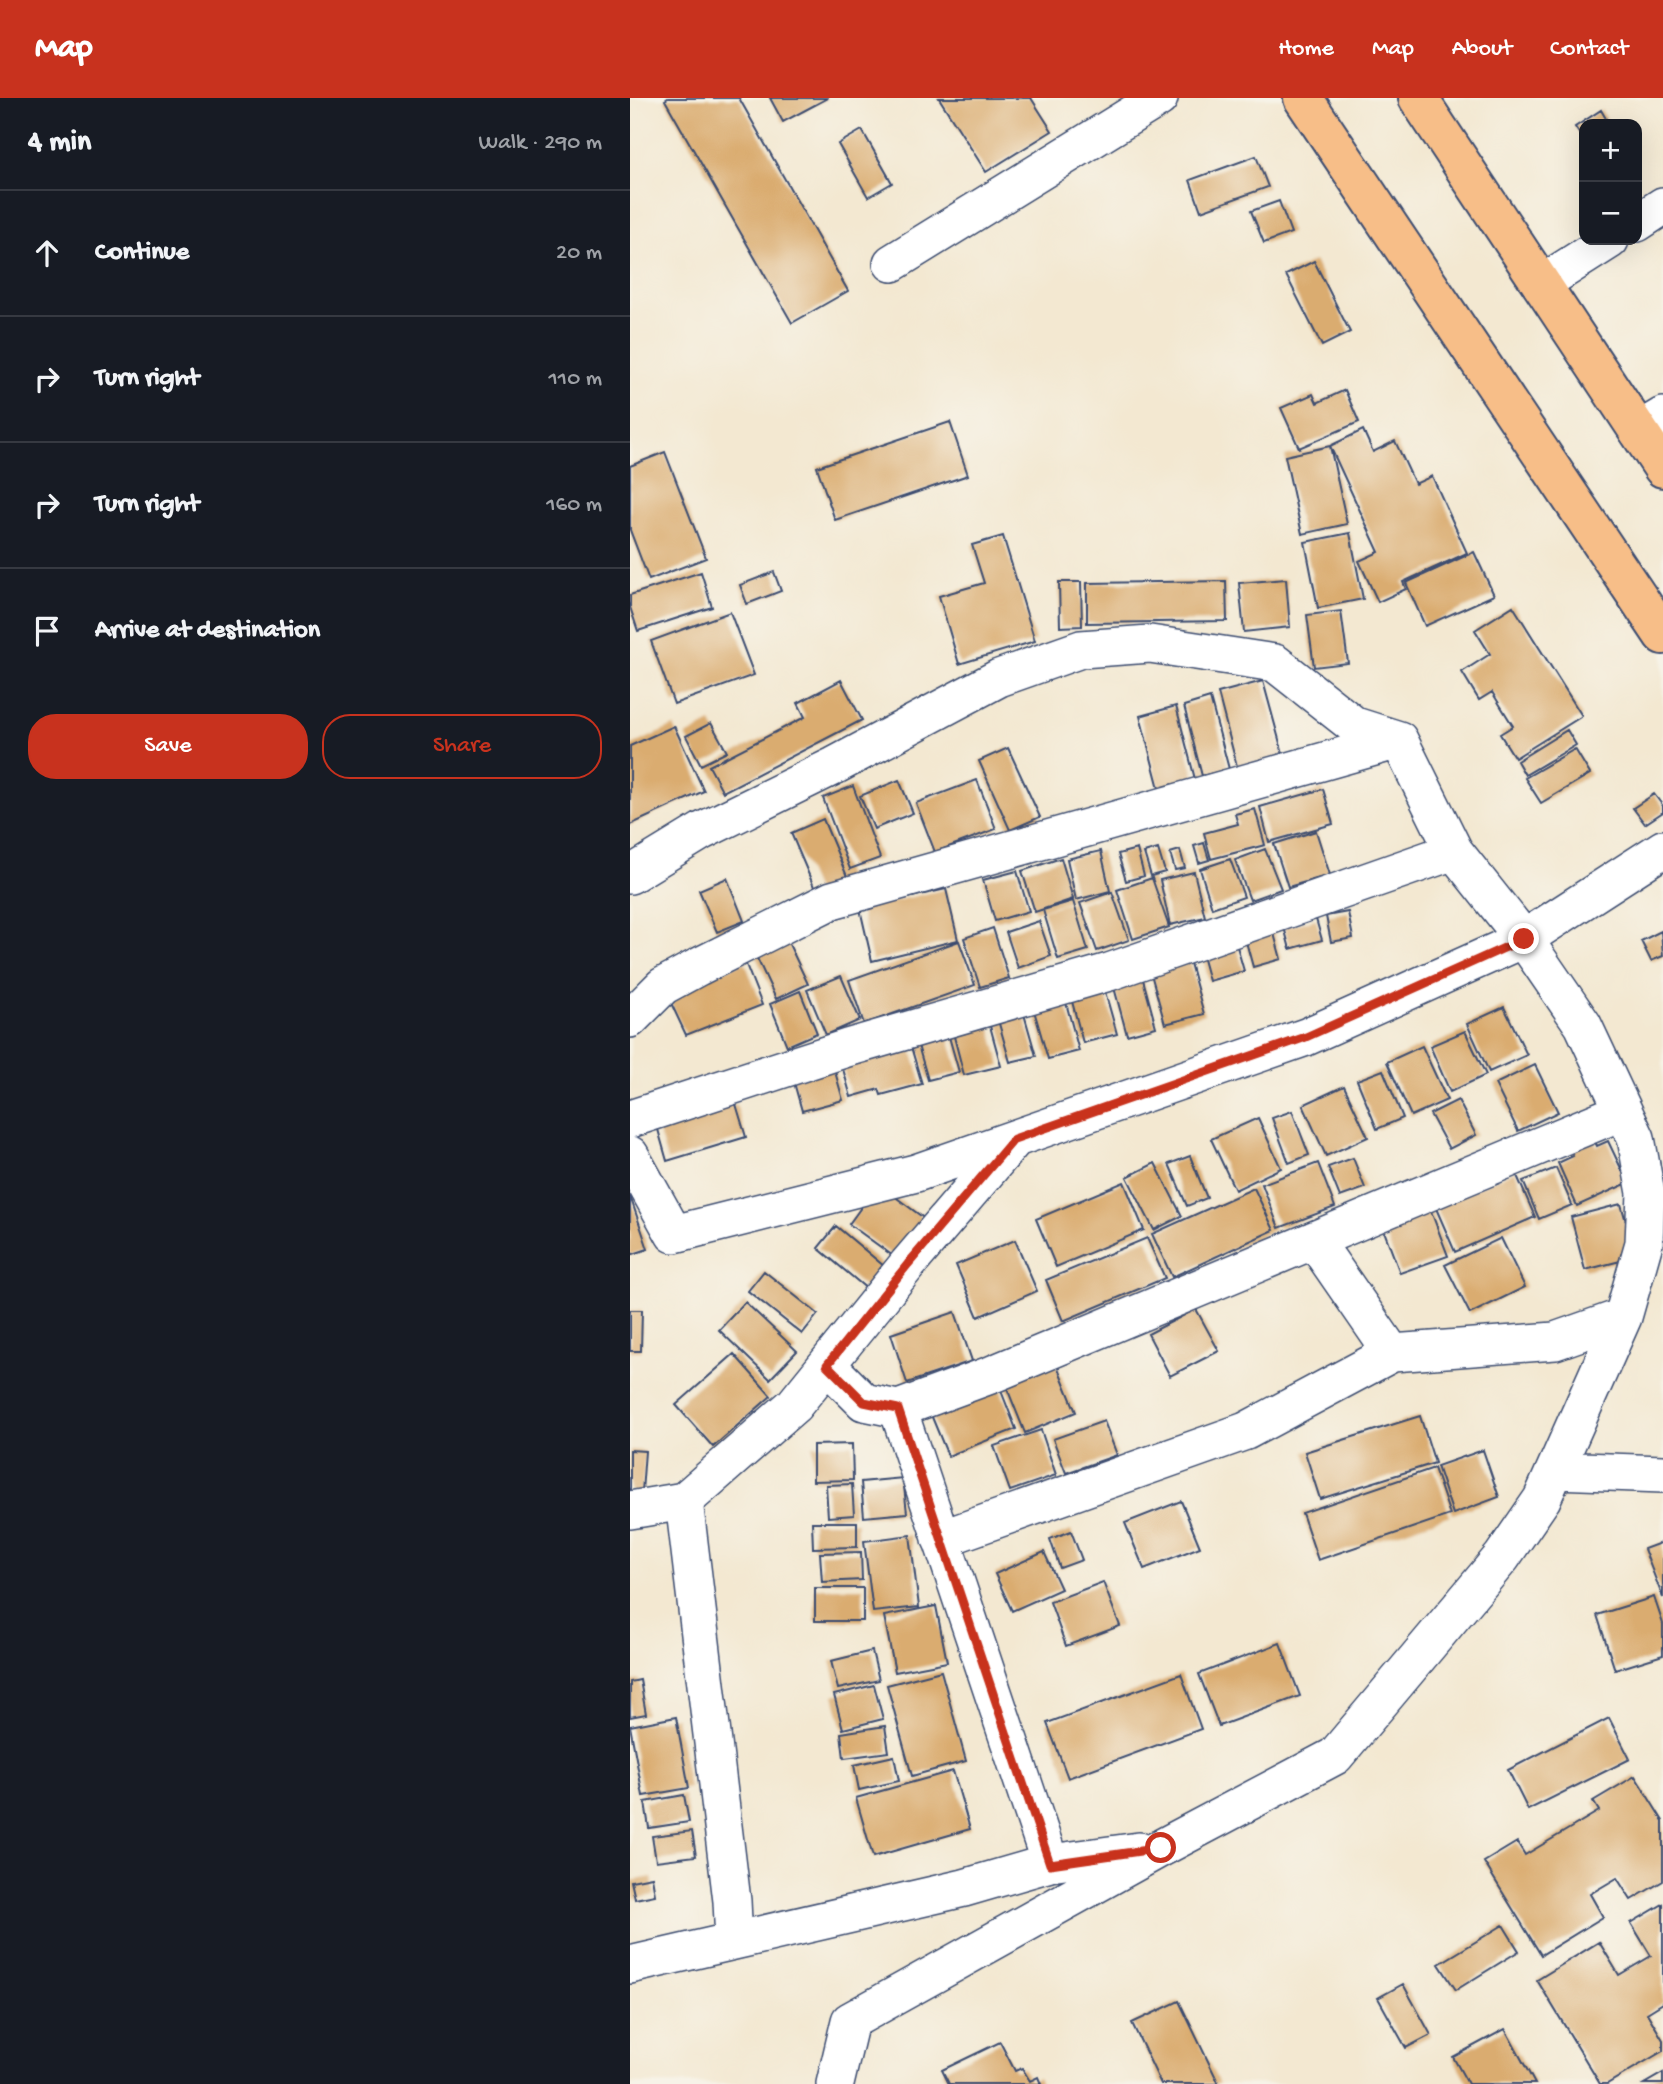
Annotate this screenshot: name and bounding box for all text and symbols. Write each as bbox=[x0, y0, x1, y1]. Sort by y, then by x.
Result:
text: Map bbox=[35, 30, 92, 68]
text: Home bbox=[1278, 35, 1334, 64]
text: Map bbox=[1372, 35, 1414, 64]
text: About bbox=[1452, 35, 1512, 64]
text: Contact bbox=[1550, 35, 1628, 64]
map controls bbox=[1579, 119, 1642, 245]
button: + bbox=[1579, 119, 1642, 182]
text: 4 min bbox=[28, 126, 91, 161]
text: Walk · 290 m bbox=[479, 130, 602, 157]
button: − bbox=[1579, 182, 1642, 245]
icon: ahead bbox=[28, 234, 66, 272]
text: Continue bbox=[95, 238, 189, 269]
text: 20 m bbox=[556, 240, 602, 267]
icon: right bbox=[28, 360, 66, 398]
text: Turn right bbox=[95, 364, 199, 395]
text: 110 m bbox=[549, 366, 602, 393]
icon: right bbox=[28, 486, 66, 524]
text: Turn right bbox=[95, 490, 199, 521]
text: 160 m bbox=[546, 492, 602, 519]
icon: arrive bbox=[28, 612, 66, 650]
text: Arrive at destination bbox=[95, 616, 320, 647]
button: Save bbox=[28, 714, 308, 779]
button: Share bbox=[322, 714, 602, 779]
route end bbox=[1508, 923, 1539, 954]
route start bbox=[1145, 1832, 1176, 1863]

